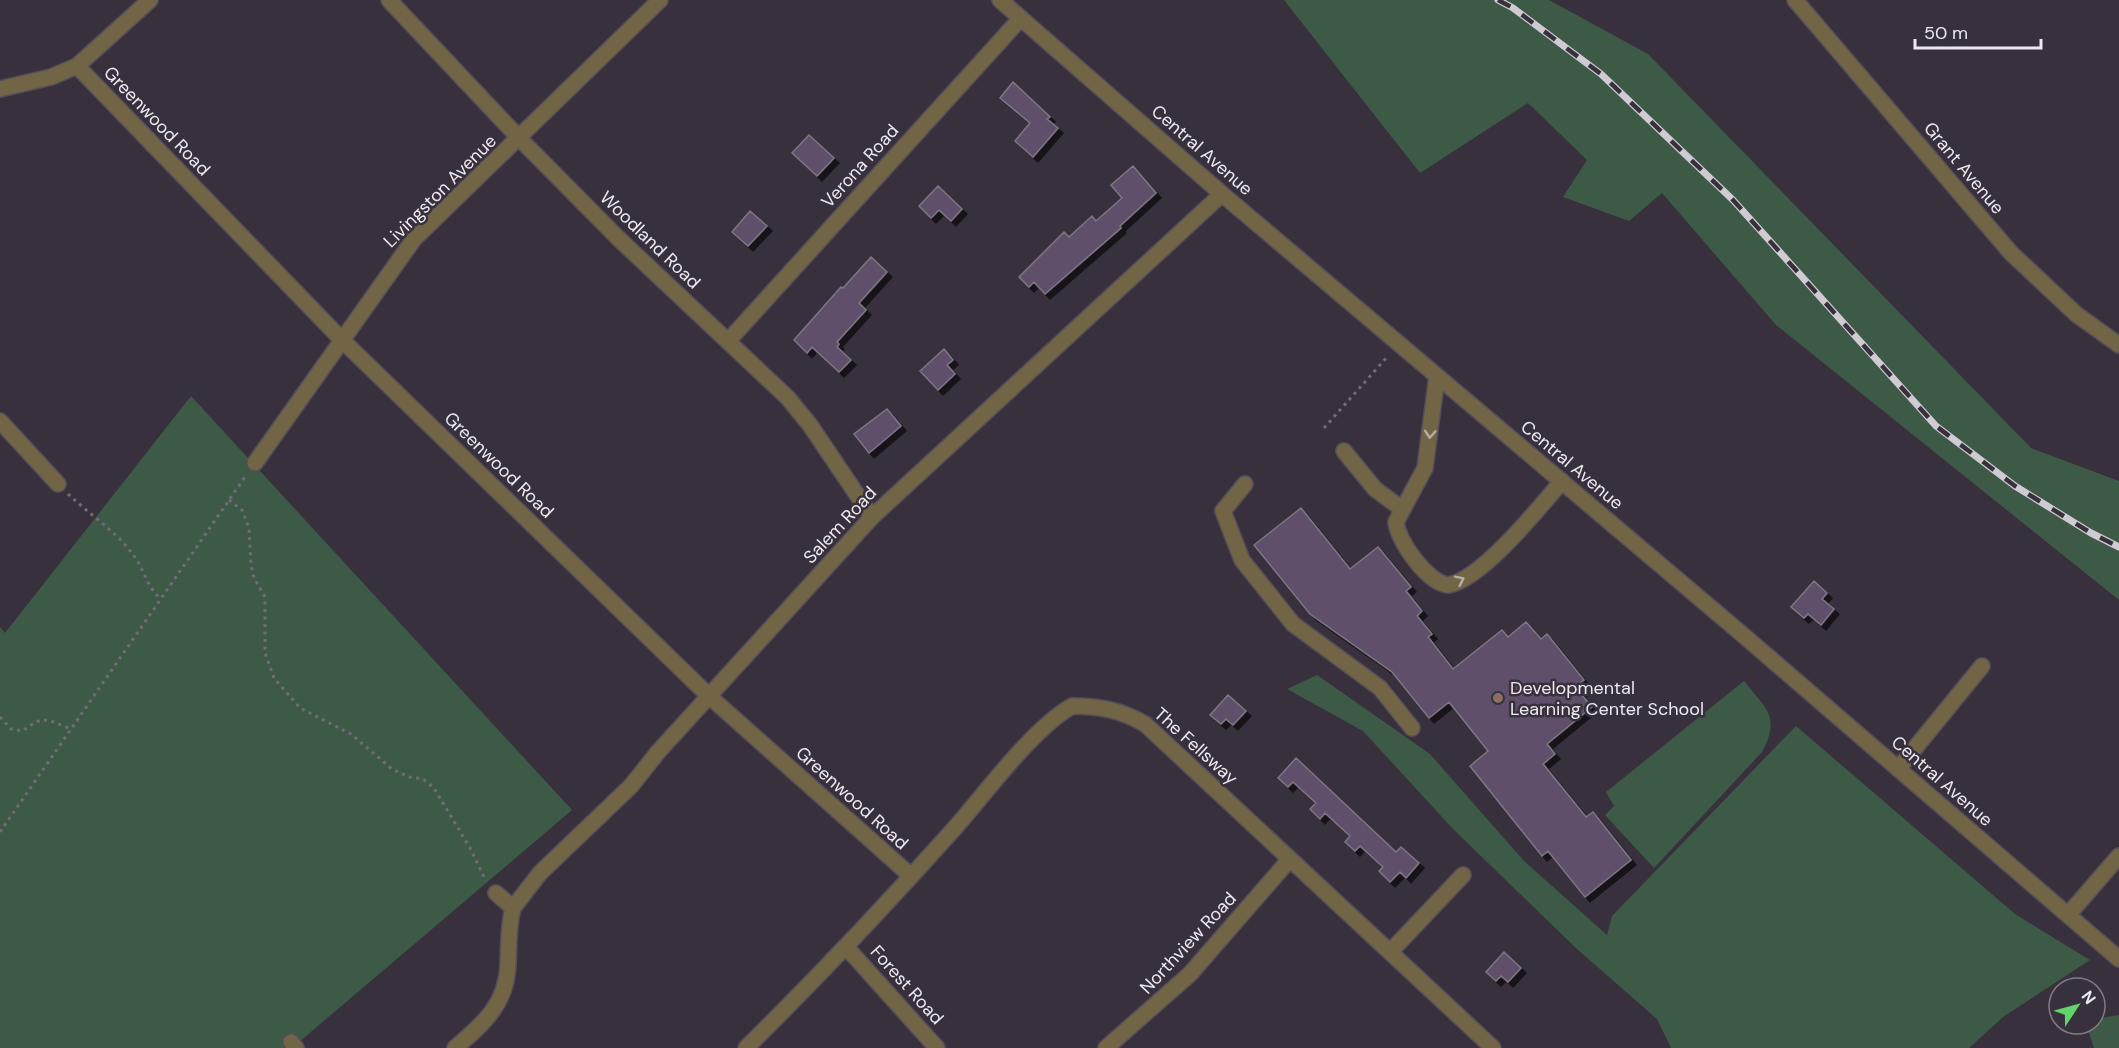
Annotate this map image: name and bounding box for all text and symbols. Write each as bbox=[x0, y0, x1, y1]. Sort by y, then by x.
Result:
scale bar bbox=[1915, 12, 2041, 50]
text: 50 m bbox=[1924, 21, 1968, 45]
street label: Greenwood Road bbox=[99, 61, 215, 181]
street label: Central Avenue bbox=[1146, 99, 1258, 201]
street label: Grant Avenue bbox=[1918, 117, 2010, 219]
street label: Verona Road bbox=[816, 119, 904, 213]
street label: Livingston Avenue bbox=[378, 129, 502, 253]
street label: Woodland Road bbox=[594, 186, 706, 294]
street label: Greenwood Road bbox=[439, 407, 559, 523]
street label: Central Avenue bbox=[1516, 415, 1628, 515]
one-way arrow bbox=[1424, 430, 1437, 439]
street label: Salem Road bbox=[798, 481, 882, 569]
one-way arrow bbox=[1454, 576, 1465, 588]
place label: Developmental Learning Center School bbox=[1510, 676, 1704, 721]
marker: Developmental Learning Center School bbox=[1491, 691, 1505, 705]
street label: The Fellsway bbox=[1149, 702, 1243, 790]
street label: Central Avenue bbox=[1886, 730, 1998, 832]
street label: Greenwood Road bbox=[791, 741, 913, 855]
street label: Northview Road bbox=[1135, 887, 1241, 999]
street label: Forest Road bbox=[865, 940, 949, 1030]
north arrow bbox=[2047, 976, 2107, 1036]
text: N bbox=[2077, 987, 2101, 1008]

